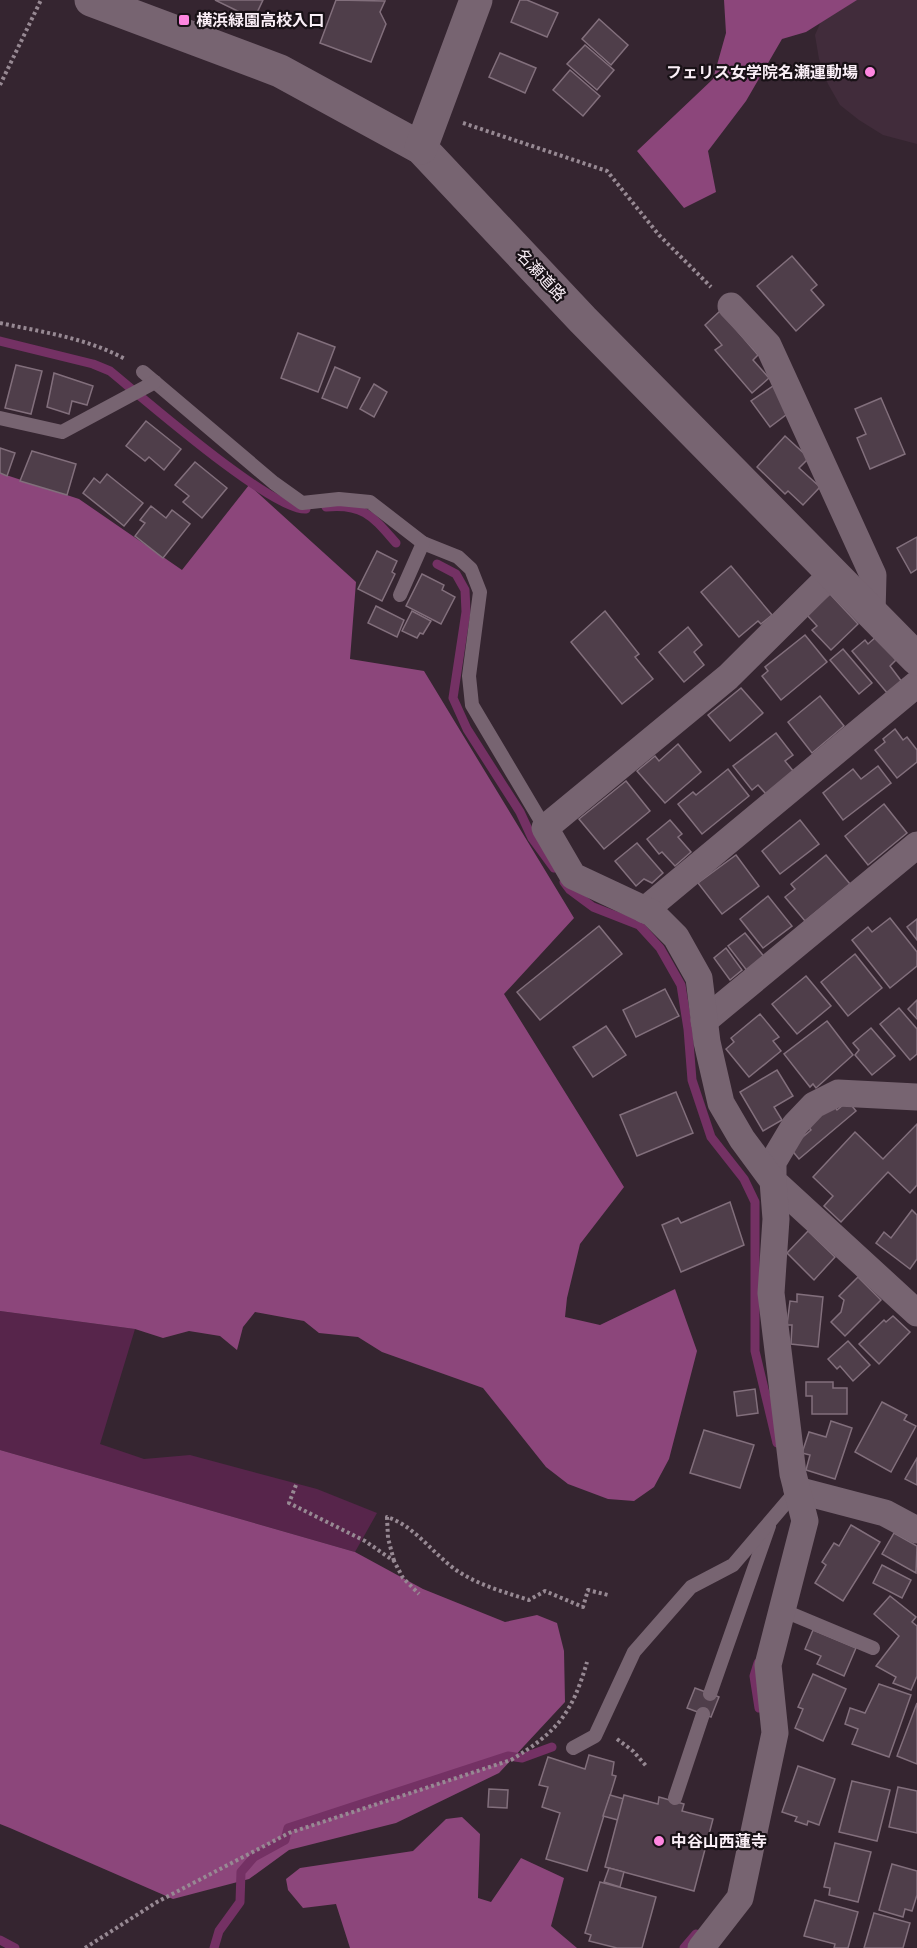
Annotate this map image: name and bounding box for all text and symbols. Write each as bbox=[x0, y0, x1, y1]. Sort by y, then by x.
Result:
place label: 横浜緑園高校入口 bbox=[196, 11, 324, 30]
marker: 横浜緑園高校入口 bbox=[177, 13, 191, 27]
place label: フェリス女学院名瀬運動場 bbox=[666, 63, 858, 82]
marker: フェリス女学院名瀬運動場 bbox=[863, 65, 877, 79]
street label: 名瀬道路 bbox=[512, 245, 570, 305]
place label: 中谷山西蓮寺 bbox=[671, 1832, 767, 1851]
marker: 中谷山西蓮寺 bbox=[652, 1834, 666, 1848]

